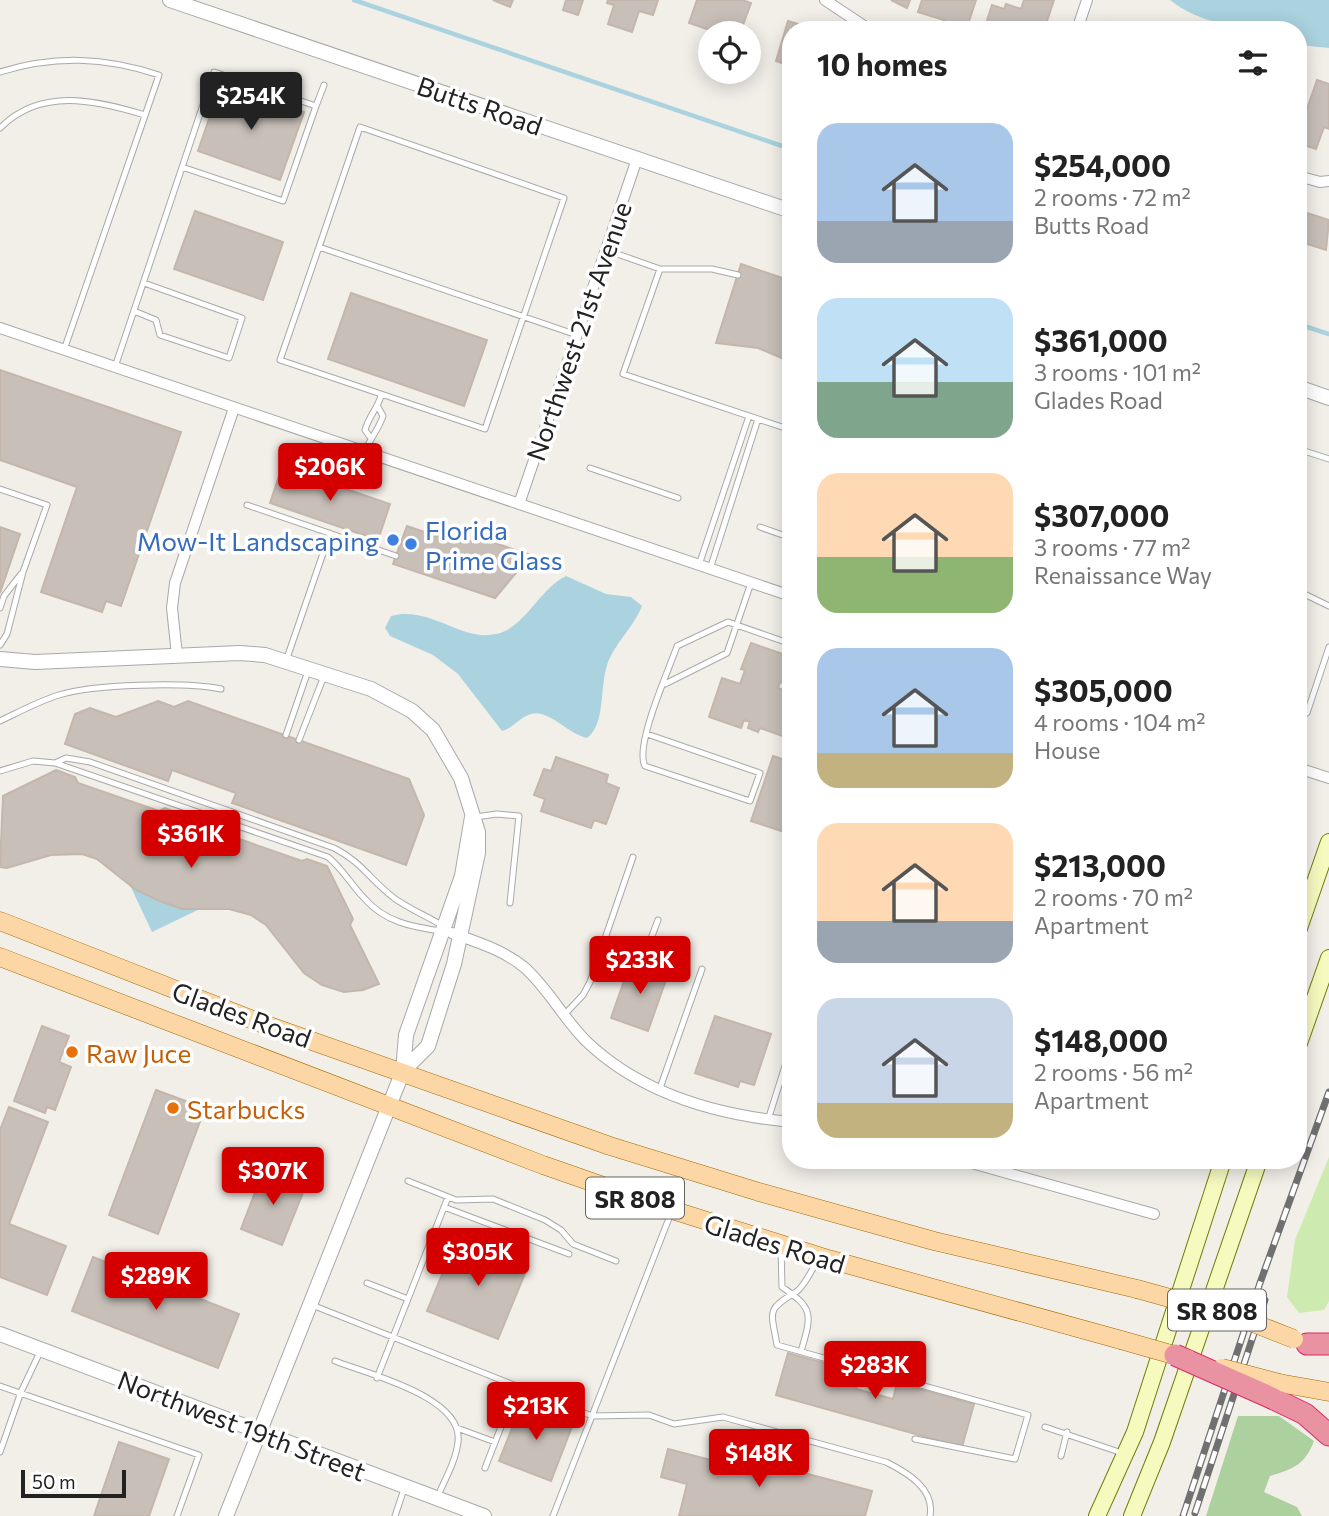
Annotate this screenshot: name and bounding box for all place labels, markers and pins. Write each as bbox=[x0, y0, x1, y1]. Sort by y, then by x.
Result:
pin: $254K bbox=[202, 72, 300, 132]
pin: $206K bbox=[281, 444, 379, 503]
place label: Florida Prime Glass bbox=[425, 514, 563, 575]
place label: Mow-It Landscaping bbox=[137, 525, 379, 556]
marker: Mow-It Landscaping bbox=[385, 532, 401, 548]
marker: Florida Prime Glass bbox=[403, 536, 419, 552]
pin: $361K bbox=[142, 810, 240, 870]
pin: $233K bbox=[591, 936, 689, 996]
place label: Raw Juce bbox=[86, 1037, 191, 1068]
marker: Raw Juce bbox=[64, 1044, 80, 1060]
place label: Starbucks bbox=[187, 1093, 305, 1124]
marker: Starbucks bbox=[165, 1100, 181, 1116]
pin: $307K bbox=[224, 1148, 322, 1207]
pin: $305K bbox=[429, 1228, 527, 1288]
pin: $289K bbox=[107, 1252, 205, 1312]
pin: $283K bbox=[826, 1342, 924, 1401]
pin: $213K bbox=[487, 1382, 585, 1442]
pin: $148K bbox=[710, 1430, 808, 1489]

